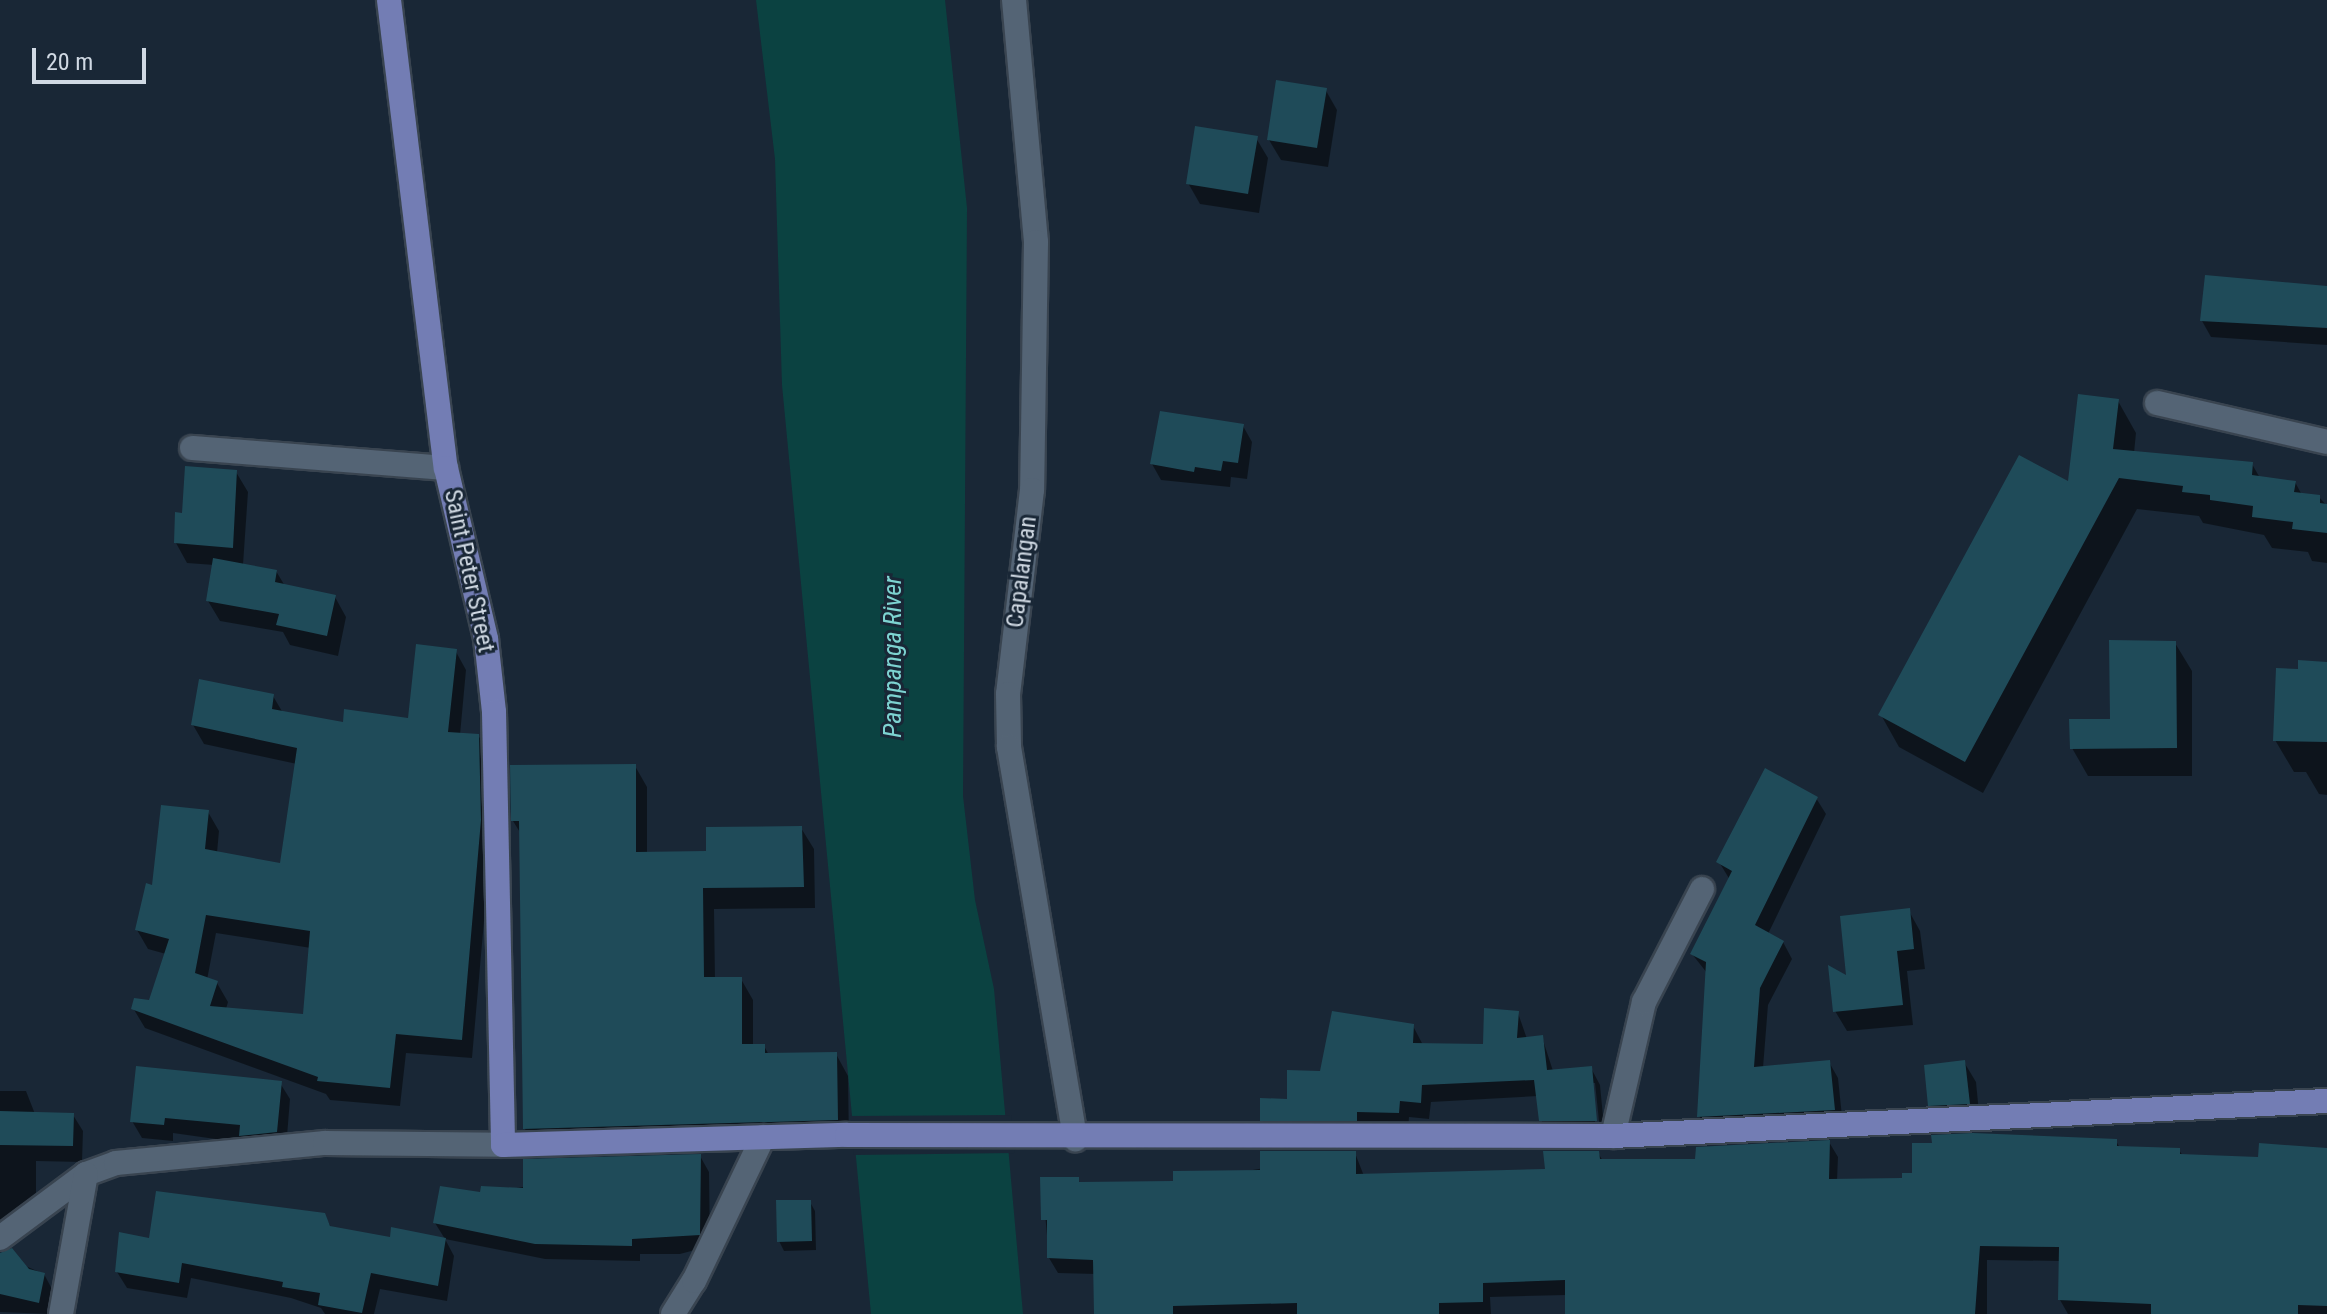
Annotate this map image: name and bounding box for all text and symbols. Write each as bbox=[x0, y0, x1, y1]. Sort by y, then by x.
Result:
scale bar bbox=[36, 32, 150, 82]
text: 20 m bbox=[46, 48, 93, 76]
street label: Saint Peter Street bbox=[438, 487, 500, 655]
street label: Capalangan bbox=[1001, 515, 1043, 629]
water label: Pampanga River bbox=[877, 576, 909, 738]

